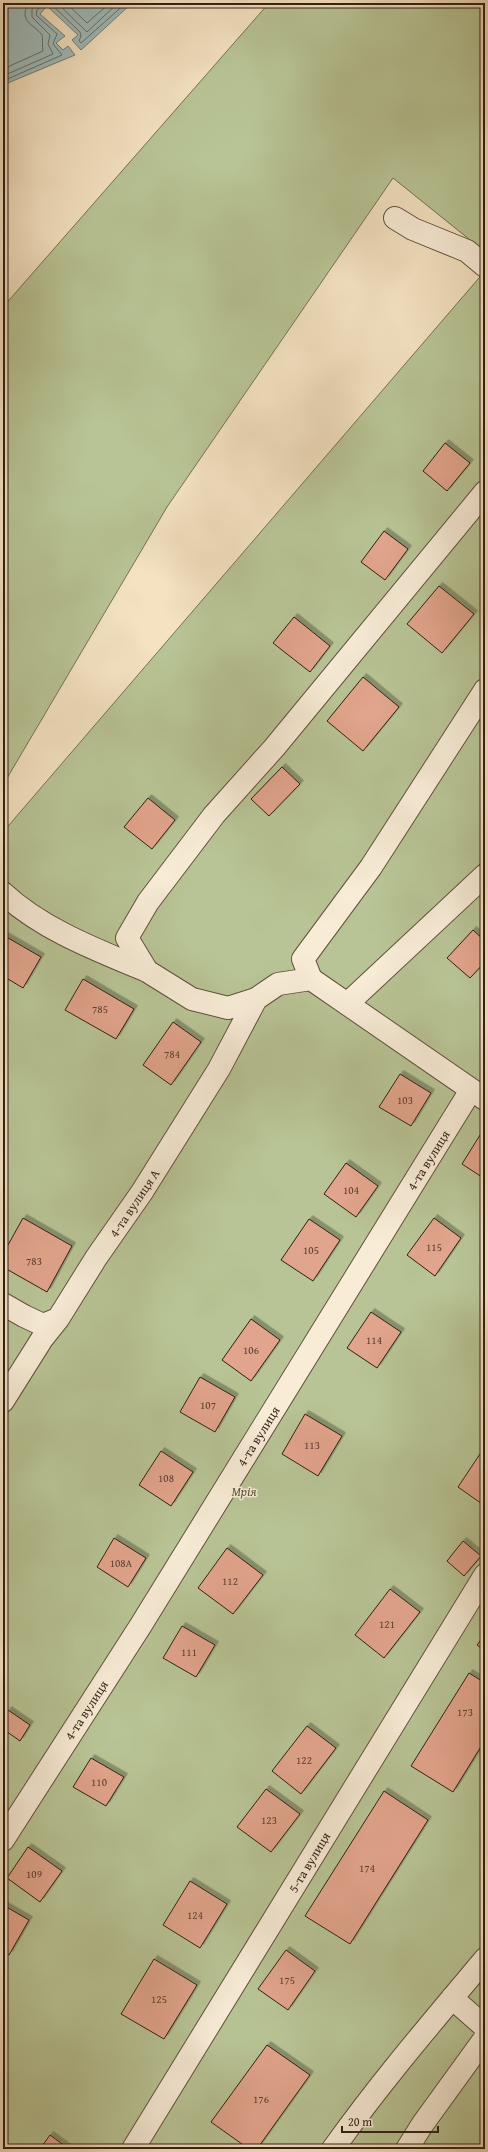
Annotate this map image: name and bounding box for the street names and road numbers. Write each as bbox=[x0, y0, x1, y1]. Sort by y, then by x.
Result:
street label: 4-та вулиця bbox=[402, 1126, 455, 1194]
street label: 4-та вулиця А bbox=[105, 1165, 164, 1241]
street label: 4-та вулиця bbox=[232, 1402, 285, 1470]
street label: 4-та вулиця bbox=[60, 1676, 113, 1744]
street label: 5-та вулиця bbox=[284, 1828, 335, 1896]

